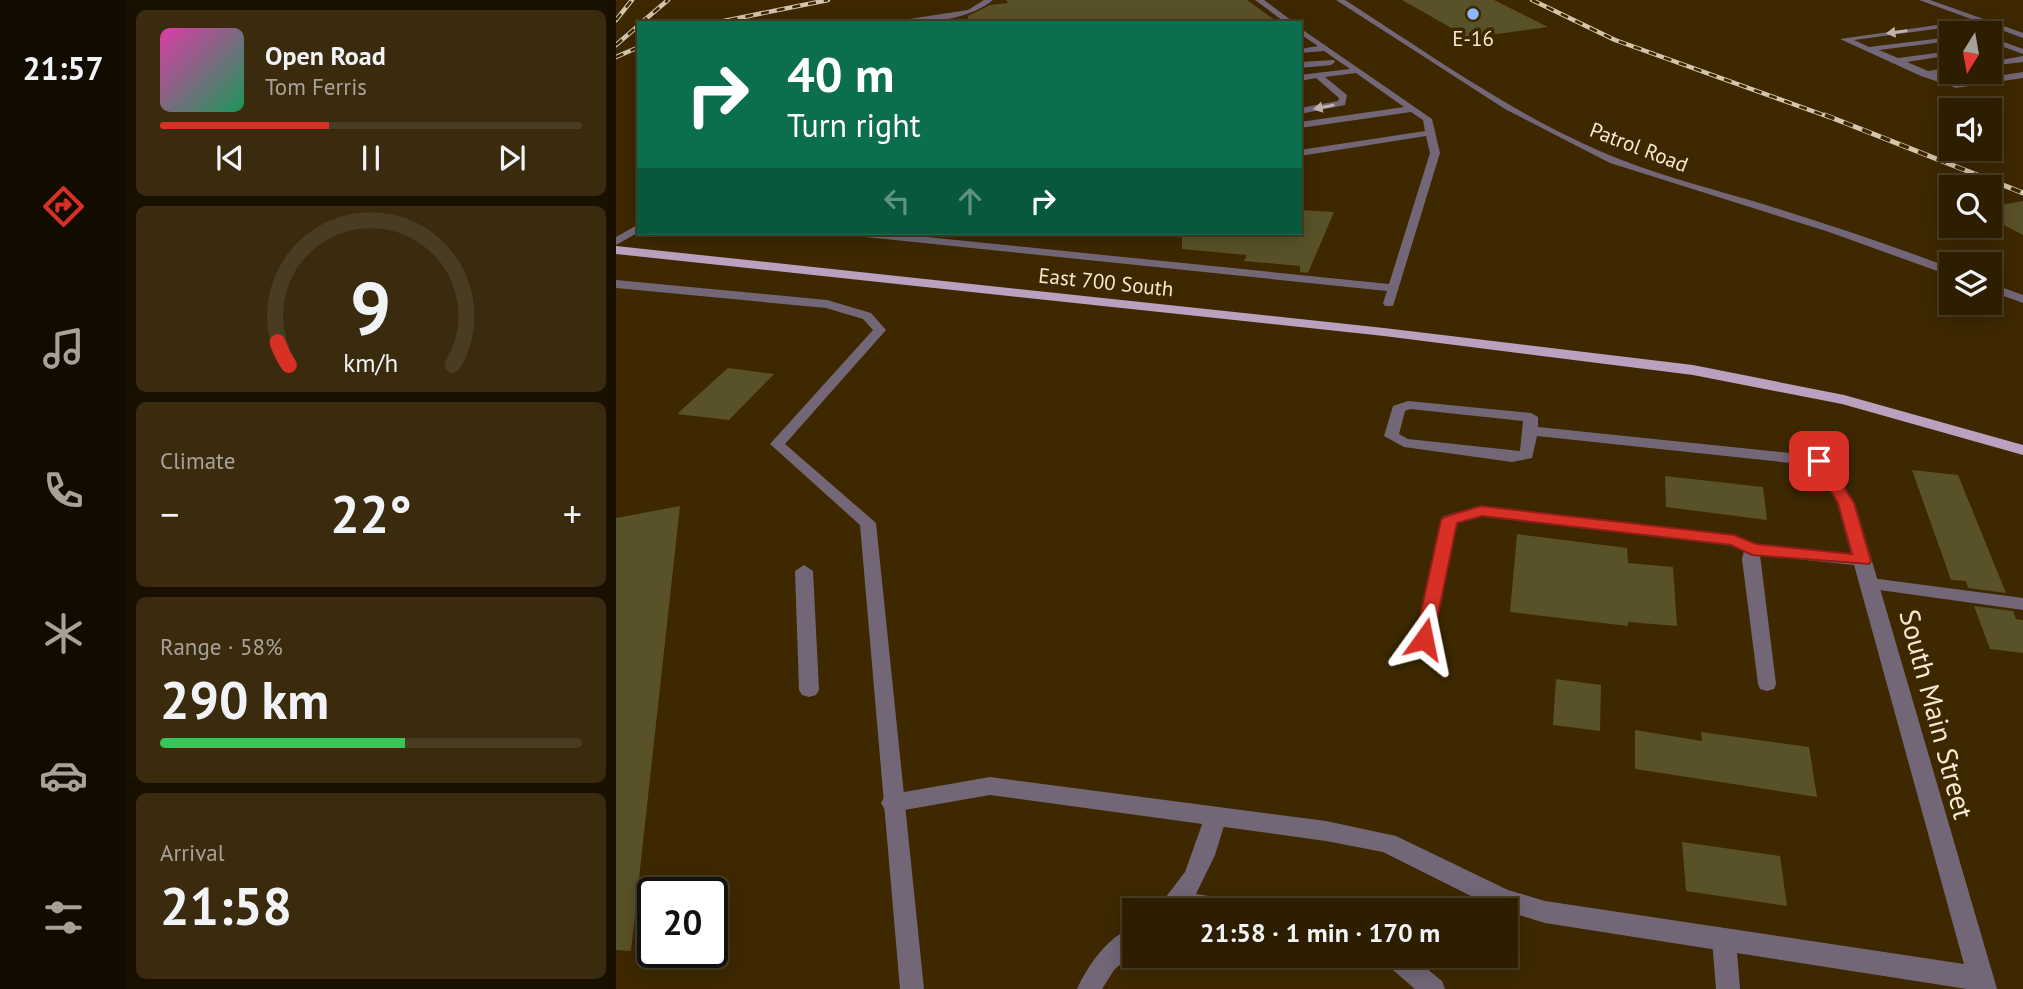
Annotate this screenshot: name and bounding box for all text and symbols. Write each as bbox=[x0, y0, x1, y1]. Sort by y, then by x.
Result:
marker: E-16 bbox=[1465, 6, 1481, 22]
north arrow bbox=[1939, 21, 2002, 84]
map controls bbox=[1939, 21, 2002, 315]
place label: E-16 bbox=[1452, 25, 1494, 52]
one-way arrow bbox=[1886, 26, 1908, 37]
text: Open Road bbox=[265, 39, 386, 72]
text: 40 m bbox=[787, 42, 894, 106]
text: 21:57 bbox=[22, 47, 104, 89]
icon: right bbox=[672, 49, 763, 140]
text: Tom Ferris bbox=[265, 72, 367, 101]
button: sound bbox=[1939, 98, 2002, 161]
one-way arrow bbox=[1313, 102, 1335, 113]
text: Turn right bbox=[787, 104, 921, 146]
street label: Patrol Road bbox=[1586, 116, 1692, 178]
icon: previous bbox=[211, 139, 249, 177]
icon: pause bbox=[352, 139, 390, 177]
icon: next bbox=[493, 139, 531, 177]
button: search bbox=[1939, 175, 2002, 238]
icon: directions bbox=[39, 182, 88, 231]
icon: left bbox=[878, 182, 916, 220]
icon: ahead bbox=[951, 182, 989, 220]
icon: right bbox=[1024, 182, 1062, 220]
button: layers bbox=[1939, 252, 2002, 315]
text: 9 bbox=[350, 261, 392, 355]
street label: East 700 South bbox=[1037, 261, 1175, 303]
icon: music bbox=[39, 324, 88, 373]
text: km/h bbox=[344, 346, 398, 378]
pin bbox=[1789, 431, 1849, 491]
icon: arrive bbox=[1800, 442, 1838, 480]
text: Climate bbox=[160, 446, 235, 475]
icon: phone bbox=[39, 466, 88, 515]
text: 22° bbox=[330, 480, 412, 547]
text: − bbox=[160, 489, 179, 538]
text: + bbox=[563, 489, 582, 538]
position arrow bbox=[1387, 602, 1461, 676]
street label: South Main Street bbox=[1891, 605, 1983, 823]
icon: climate bbox=[39, 609, 88, 658]
text: Range · 58% bbox=[160, 632, 283, 661]
text: 290 km bbox=[160, 666, 329, 733]
icon: car bbox=[39, 751, 88, 800]
text: Arrival bbox=[160, 838, 224, 867]
text: 21:58 bbox=[160, 872, 292, 939]
speed limit sign: 20 bbox=[637, 877, 728, 968]
icon: filters bbox=[39, 893, 88, 942]
text: 21:58 · 1 min · 170 m bbox=[1200, 916, 1440, 949]

